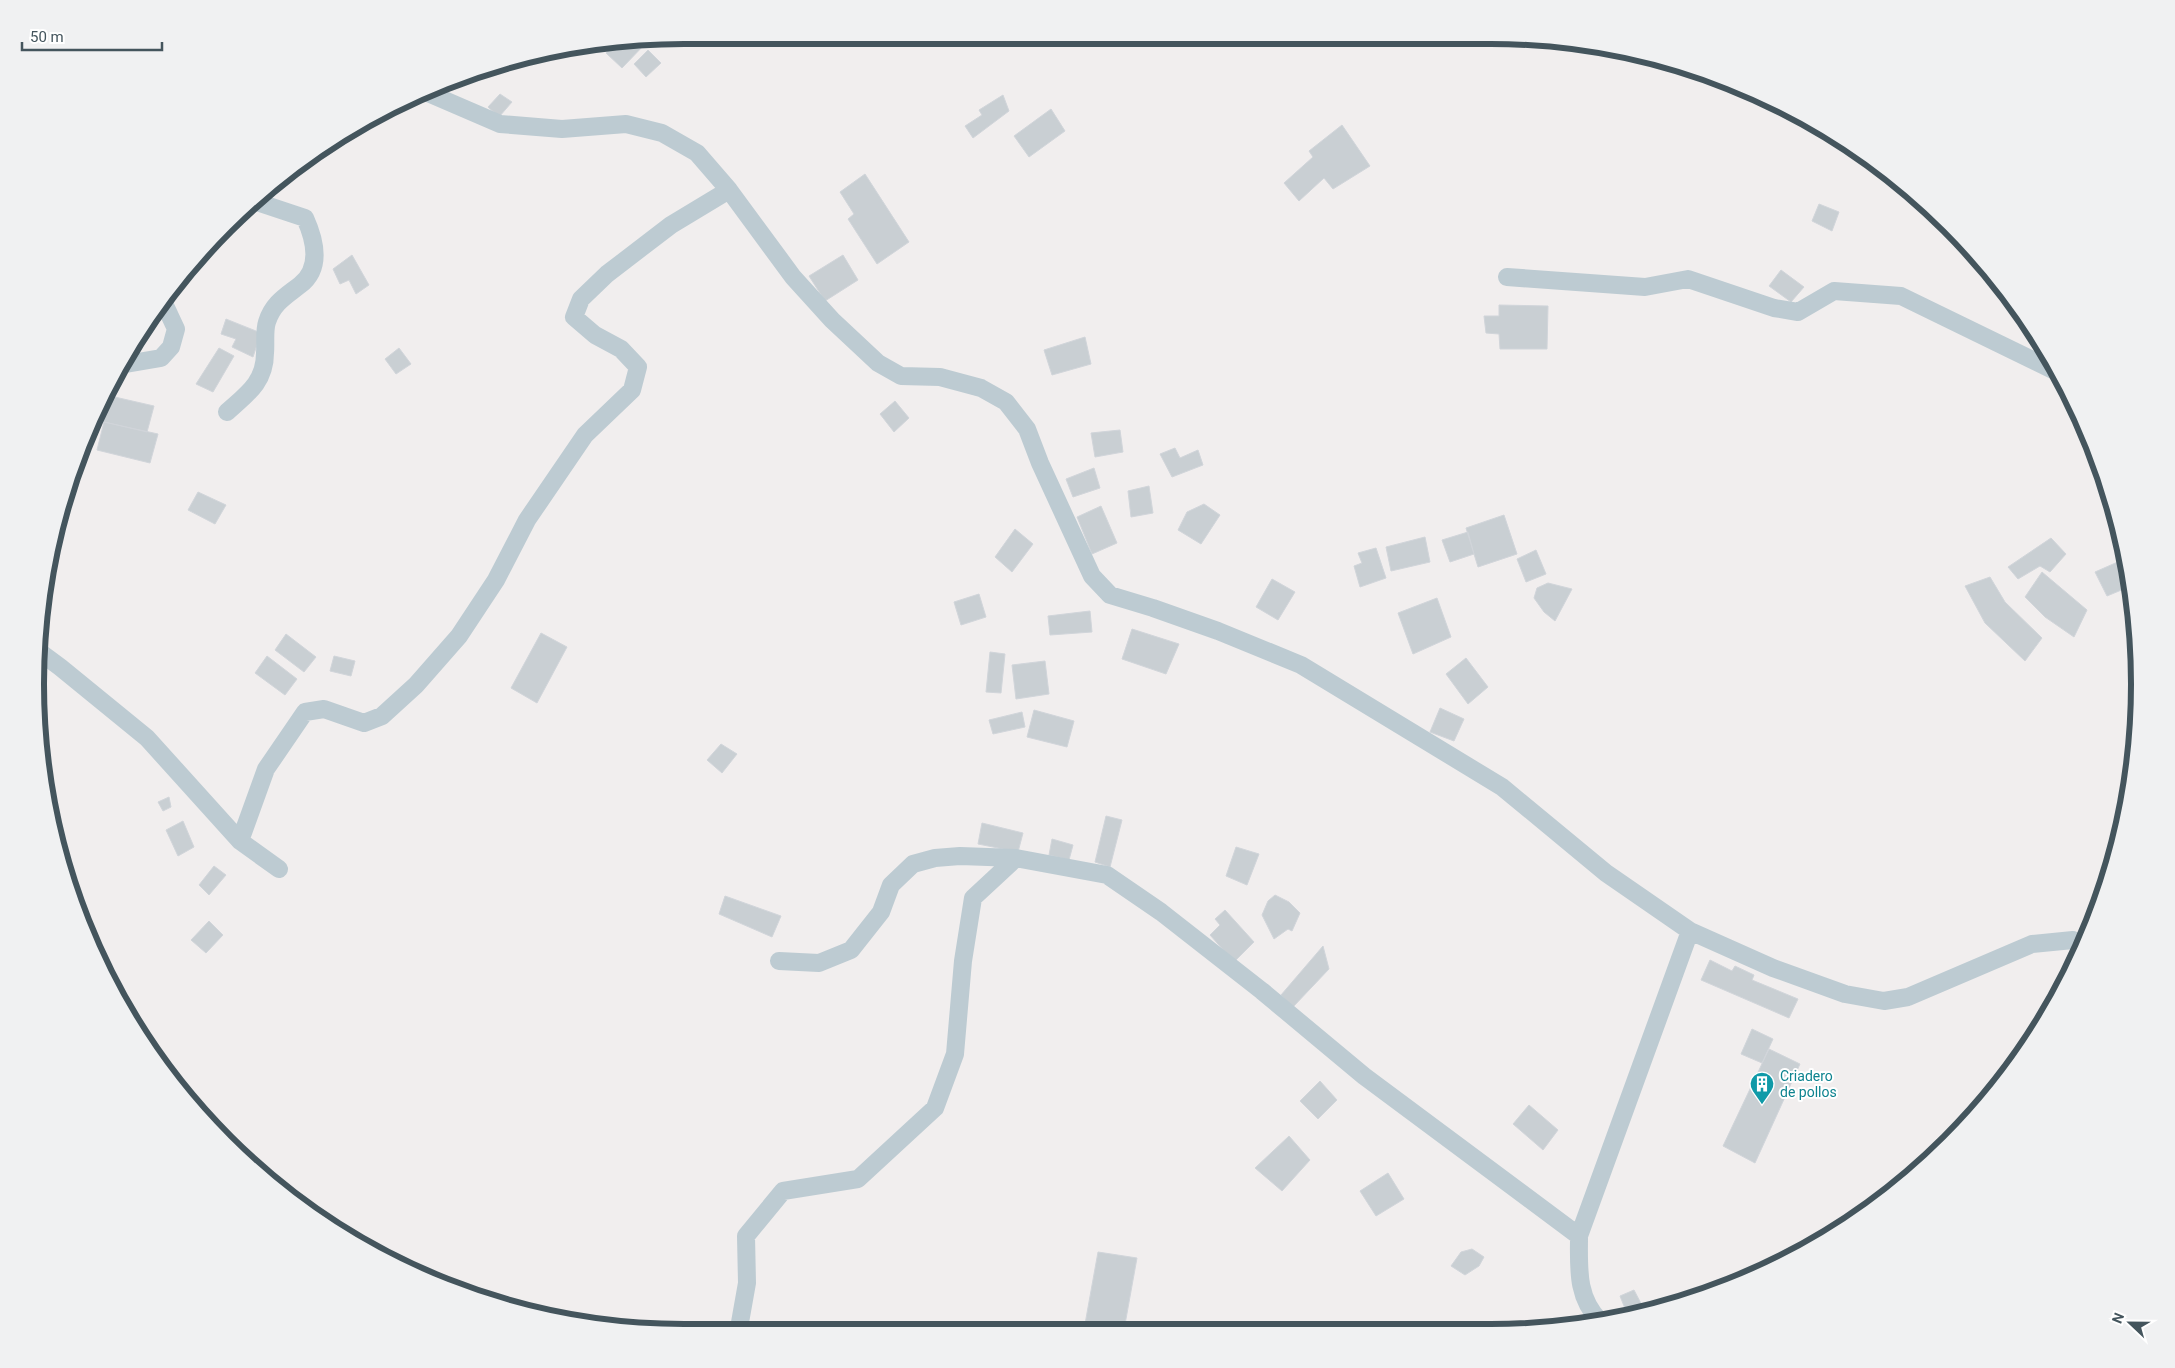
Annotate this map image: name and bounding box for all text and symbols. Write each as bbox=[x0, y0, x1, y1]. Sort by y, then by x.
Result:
scale bar bbox=[22, 20, 162, 52]
text: 50 m bbox=[30, 28, 64, 46]
place label: Criadero de pollos bbox=[1780, 1068, 1837, 1100]
building icon: Criadero de pollos bbox=[1749, 1071, 1775, 1105]
north arrow bbox=[2105, 1298, 2155, 1348]
text: N bbox=[2109, 1311, 2127, 1326]

